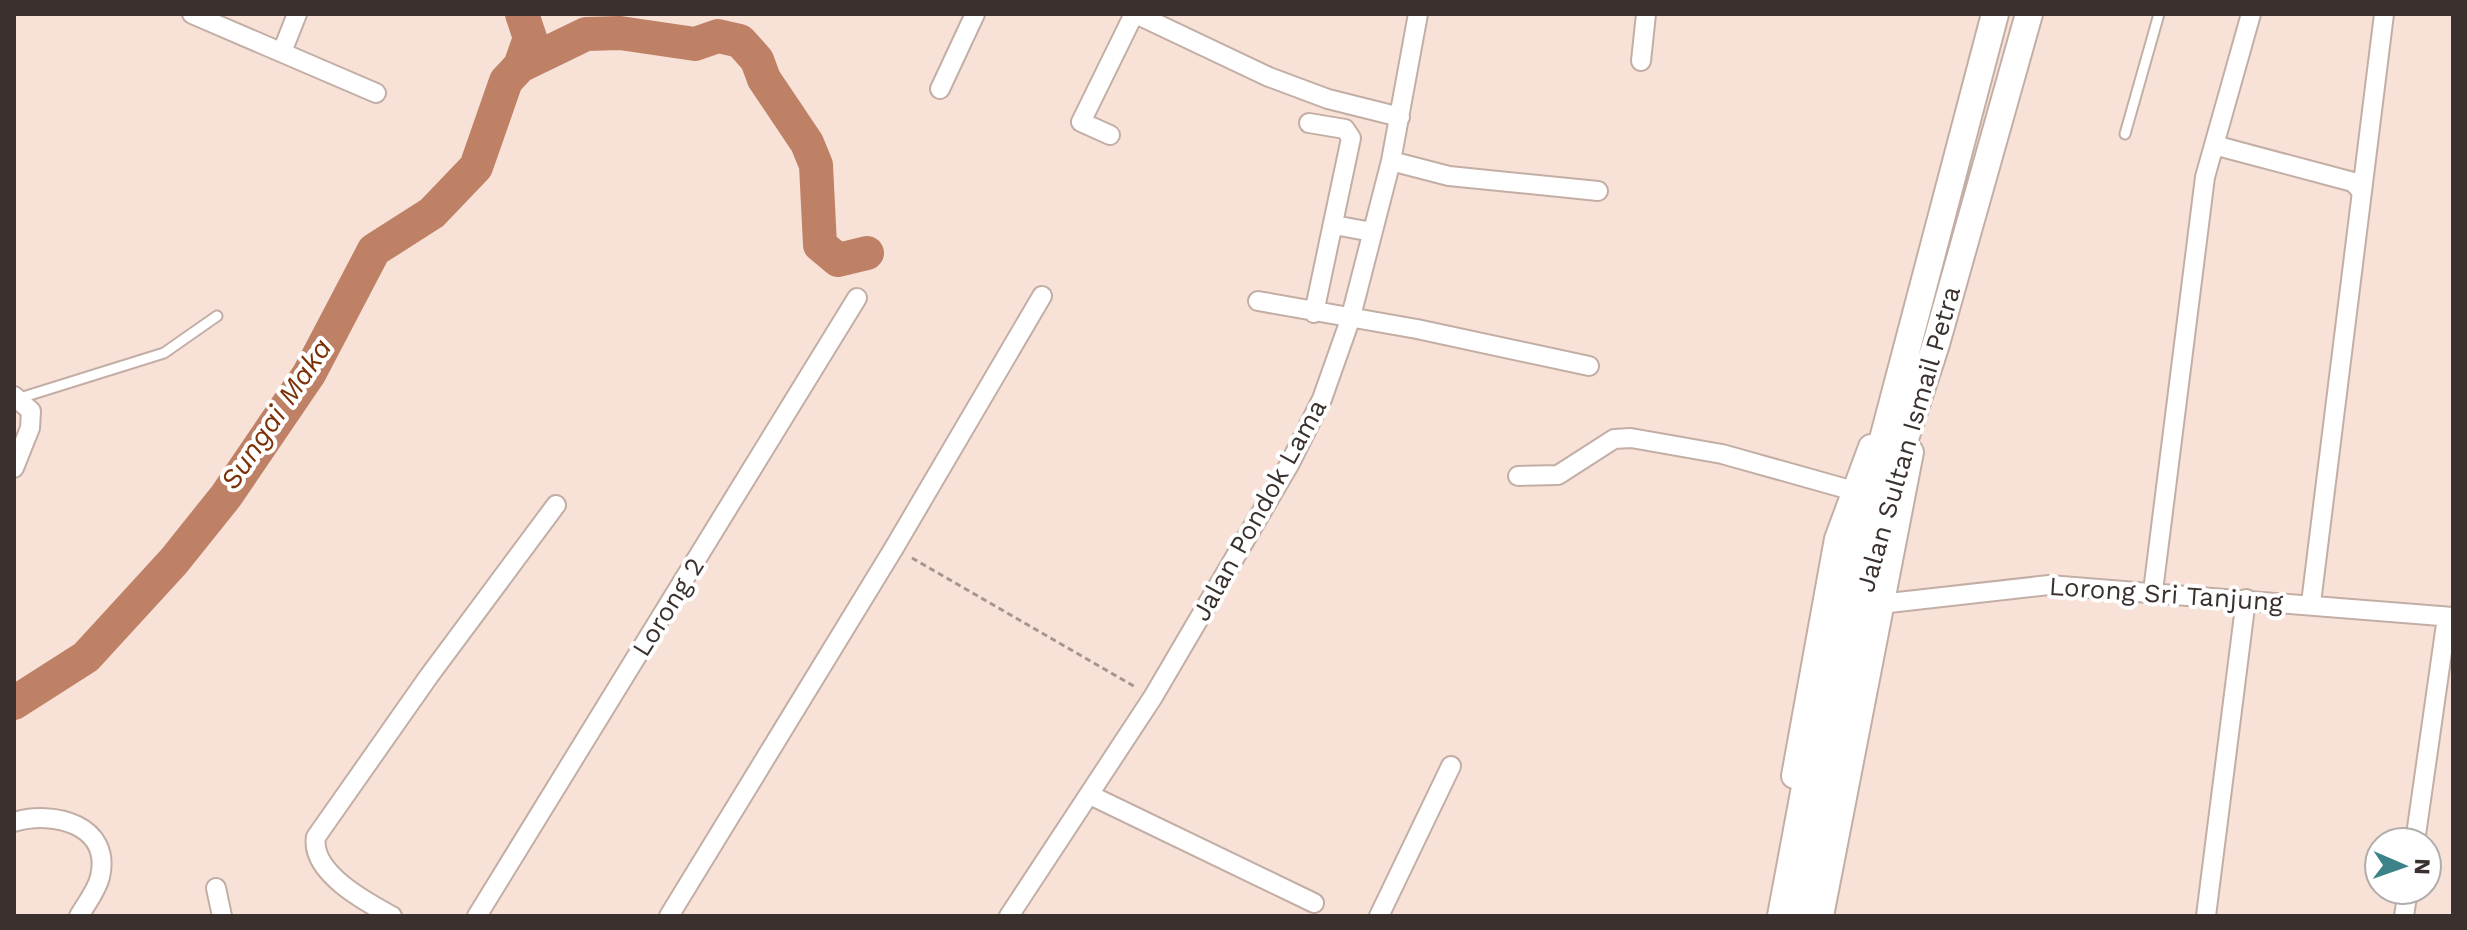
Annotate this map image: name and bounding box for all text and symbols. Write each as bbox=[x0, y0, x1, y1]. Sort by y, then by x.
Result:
street label: Jalan Sultan Ismail Petra bbox=[1850, 282, 1966, 595]
water label: Sungai Maka bbox=[213, 332, 339, 496]
street label: Jalan Pondok Lama bbox=[1186, 394, 1333, 626]
street label: Lorong 2 bbox=[626, 552, 710, 662]
street label: Lorong Sri Tanjung bbox=[2048, 571, 2284, 617]
north arrow bbox=[2363, 826, 2443, 906]
text: N bbox=[2410, 858, 2435, 875]

